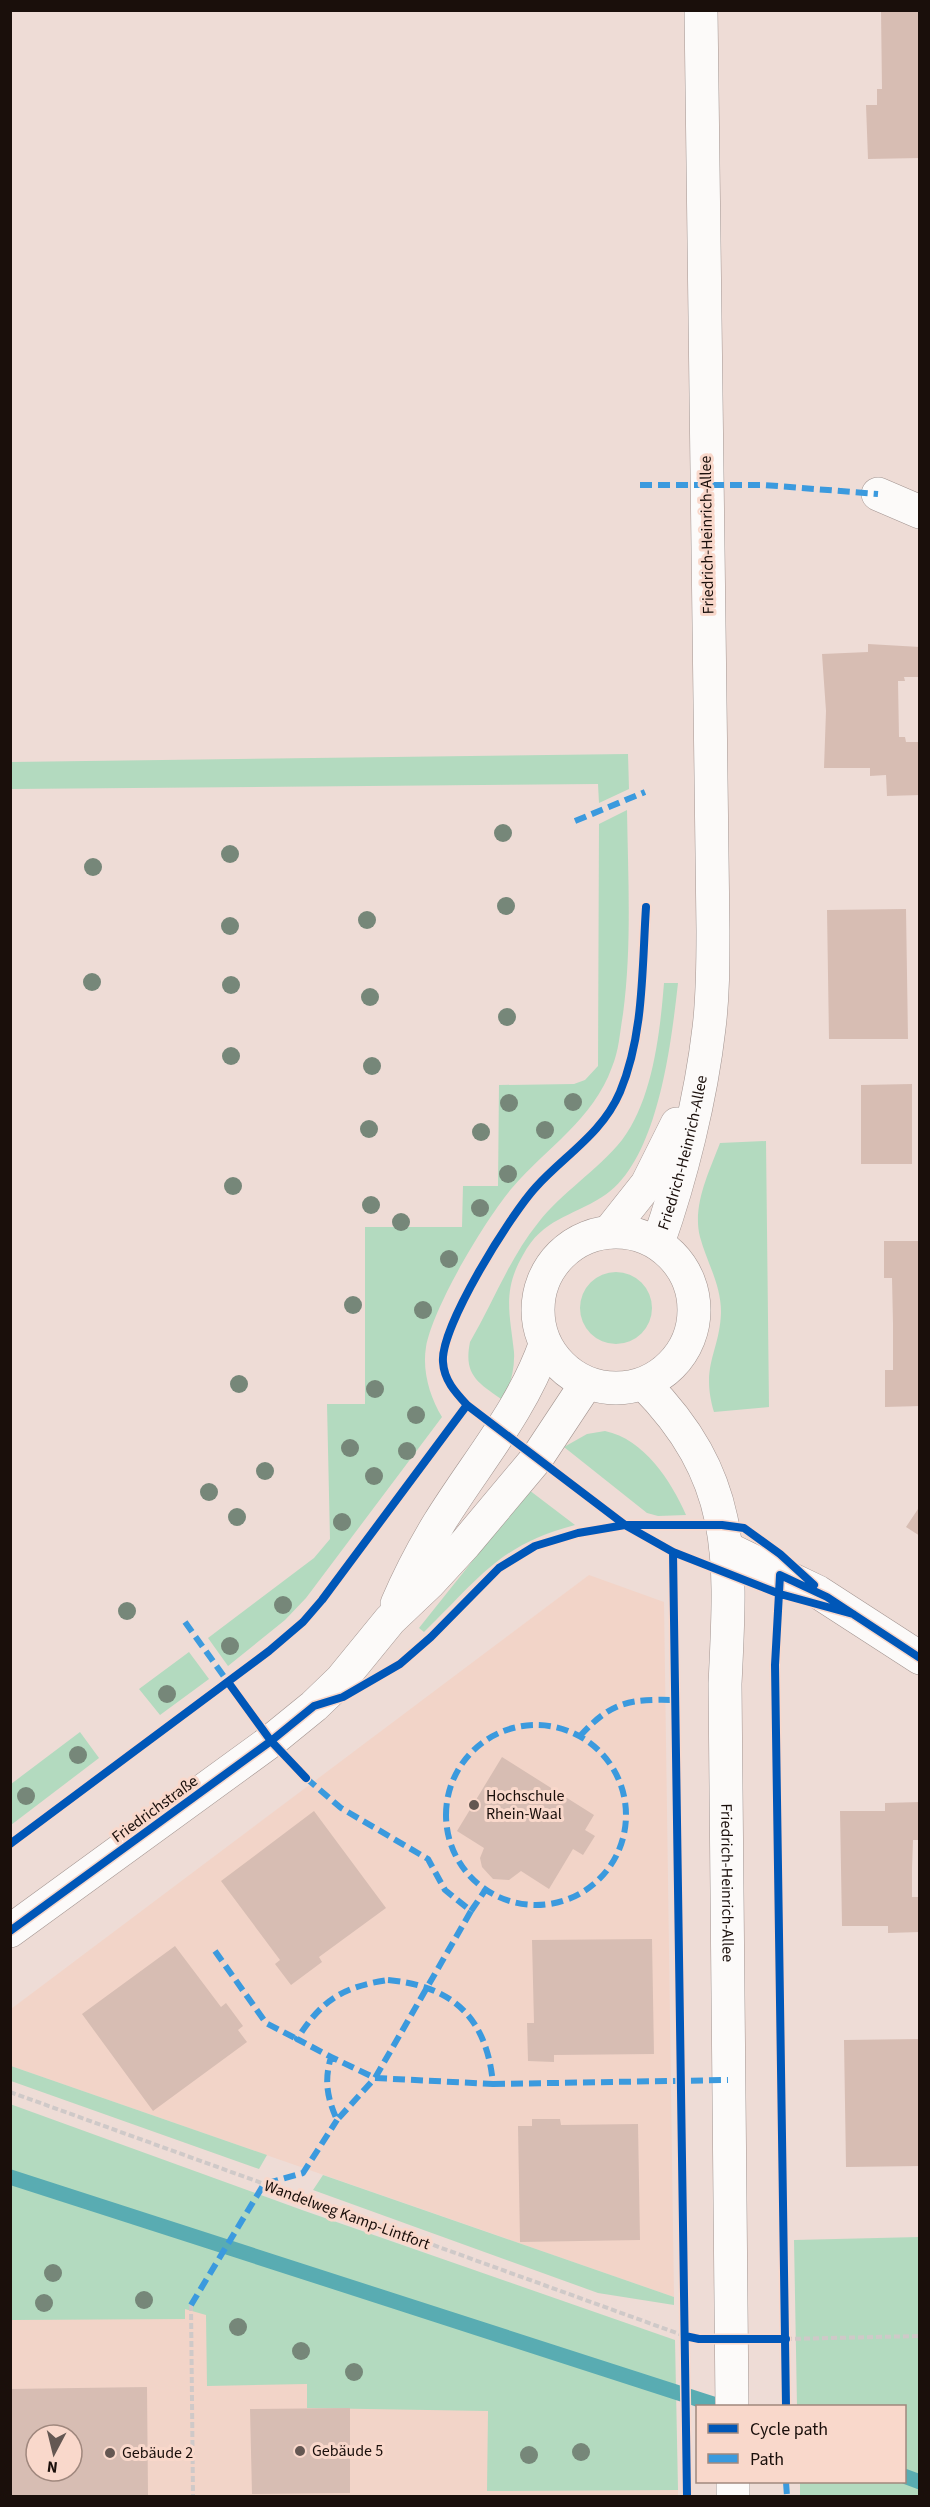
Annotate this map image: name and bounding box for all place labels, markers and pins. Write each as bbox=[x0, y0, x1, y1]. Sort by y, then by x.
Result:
place label: Hochschule Rhein-Waal bbox=[486, 1785, 565, 1825]
marker: Hochschule Rhein-Waal bbox=[467, 1798, 481, 1812]
place label: Gebäude 5 bbox=[312, 2440, 383, 2462]
place label: Gebäude 2 bbox=[122, 2442, 193, 2464]
marker: Gebäude 5 bbox=[293, 2444, 307, 2458]
marker: Gebäude 2 bbox=[103, 2446, 117, 2460]

